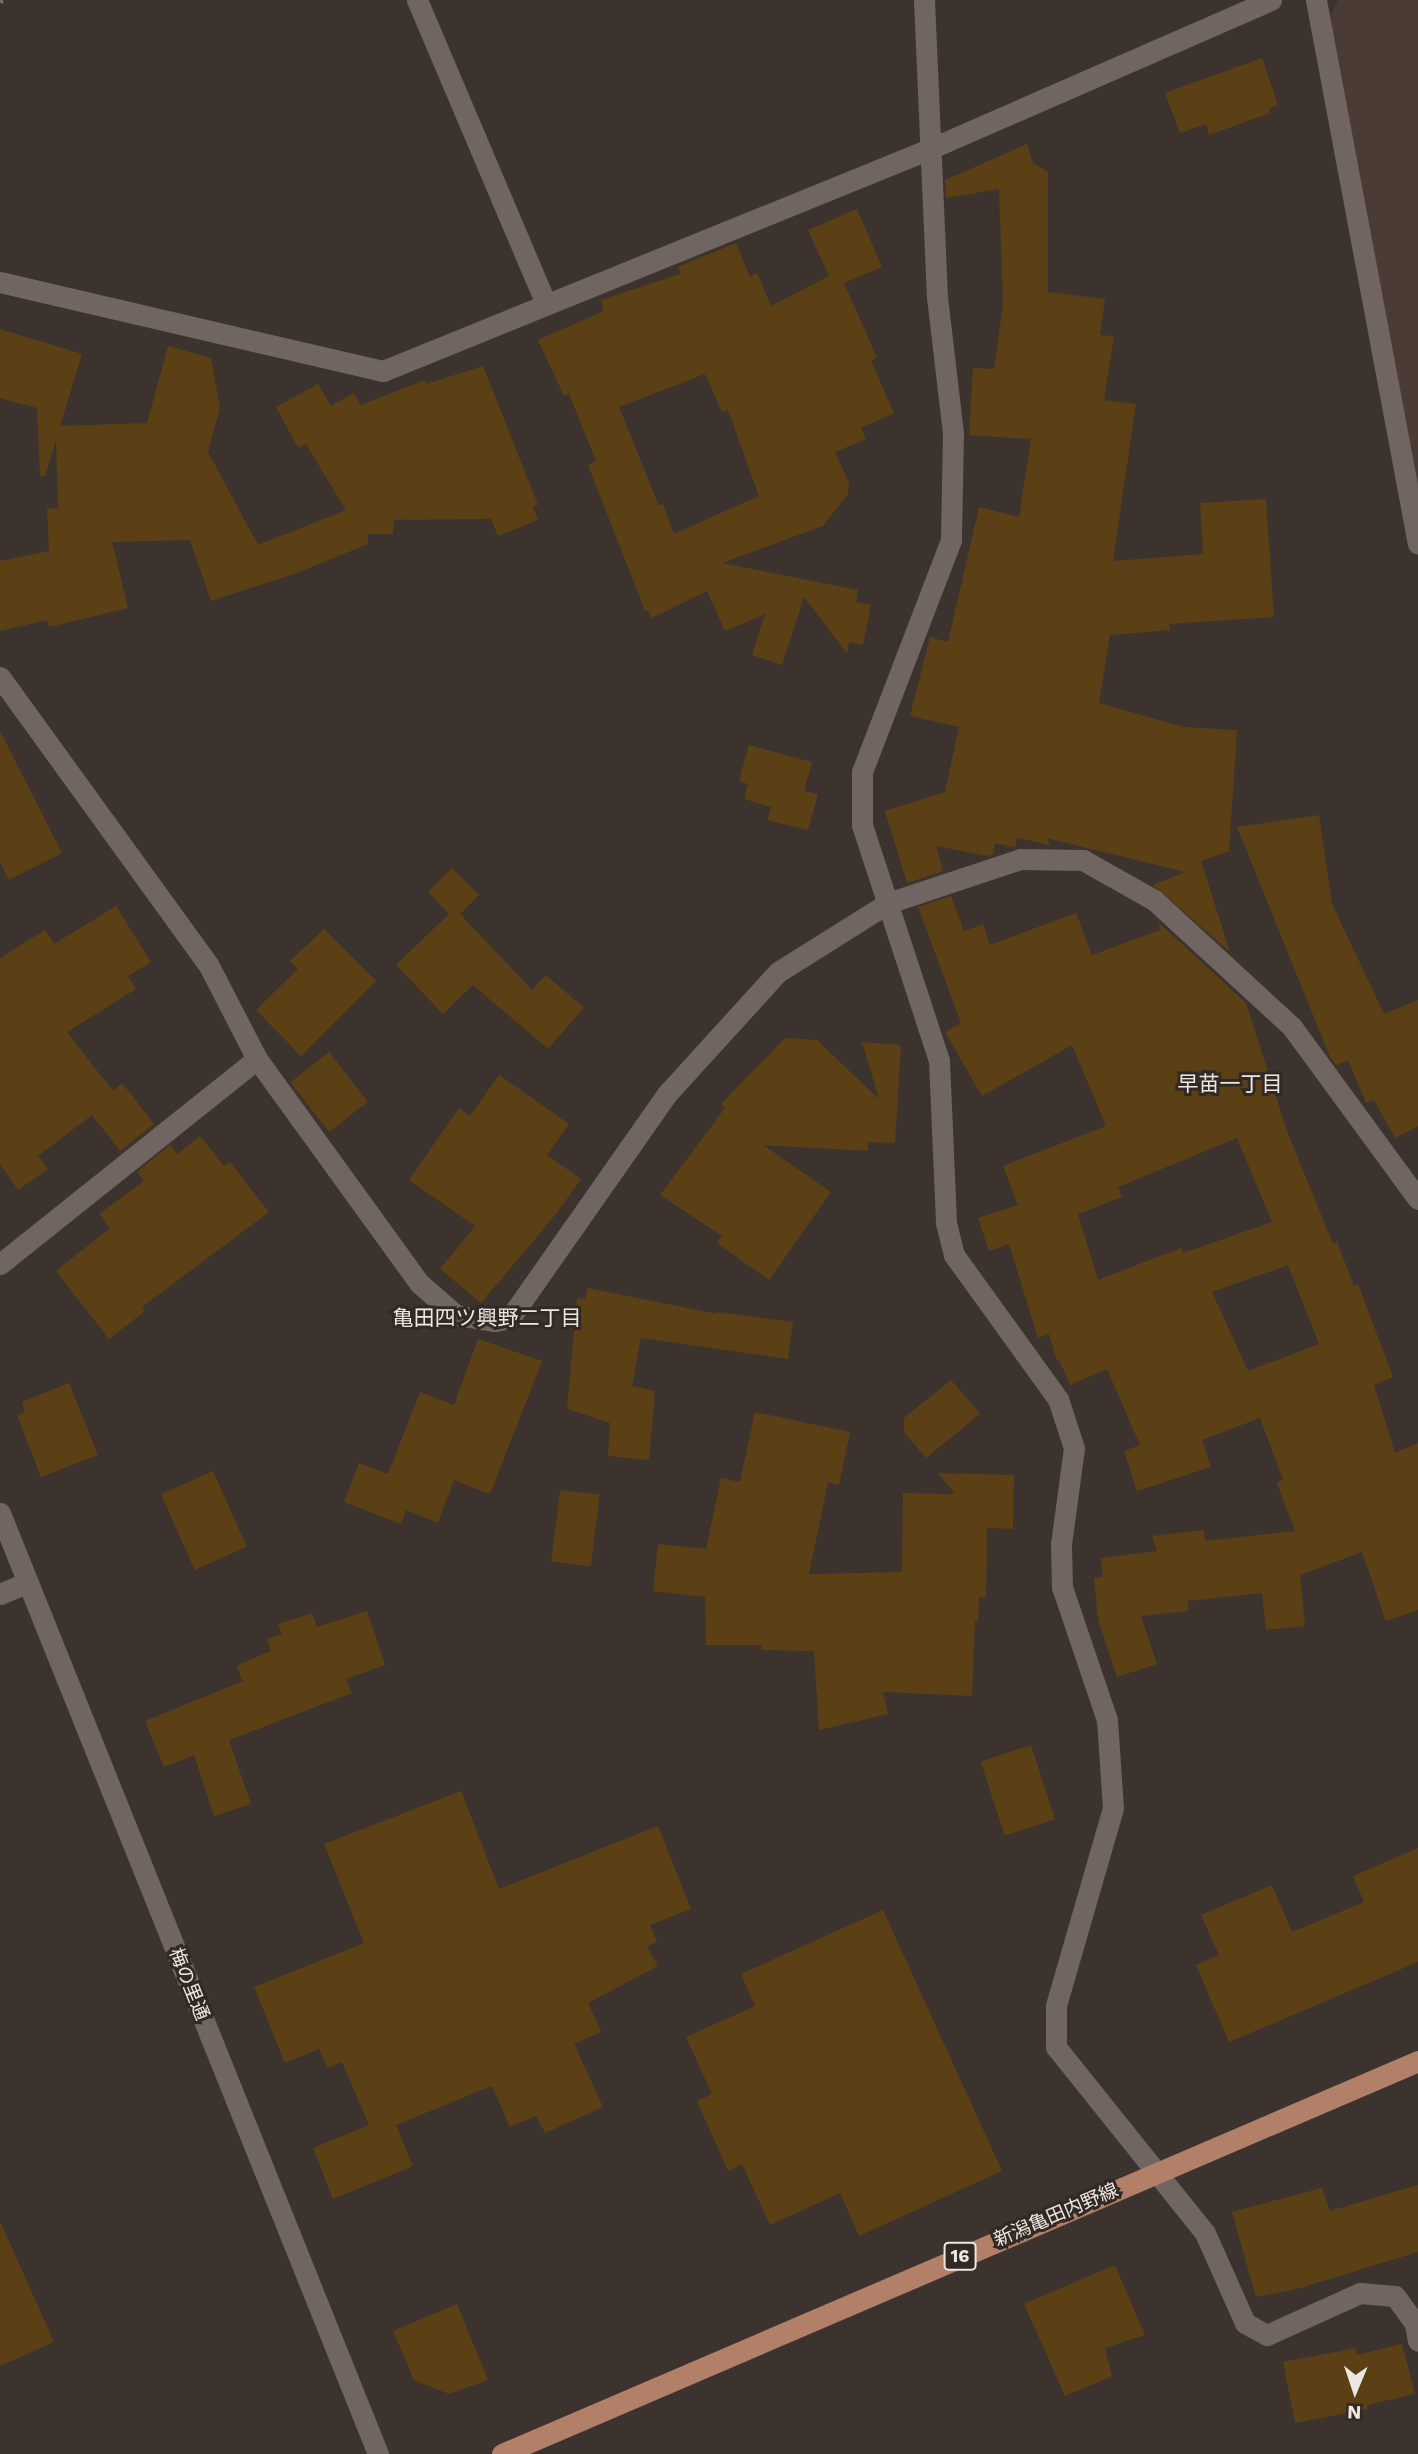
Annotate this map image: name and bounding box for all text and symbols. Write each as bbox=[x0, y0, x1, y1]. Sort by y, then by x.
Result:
district label: 早苗一丁目 bbox=[1178, 1071, 1282, 1097]
district label: 亀田四ツ興野二丁目 bbox=[393, 1305, 581, 1331]
street label: 梅の里通 bbox=[164, 1944, 214, 2024]
street label: 新潟亀田内野線 bbox=[990, 2179, 1122, 2251]
road number: 16 bbox=[942, 2242, 978, 2270]
north arrow bbox=[1320, 2356, 1390, 2426]
text: N bbox=[1347, 2401, 1362, 2424]

